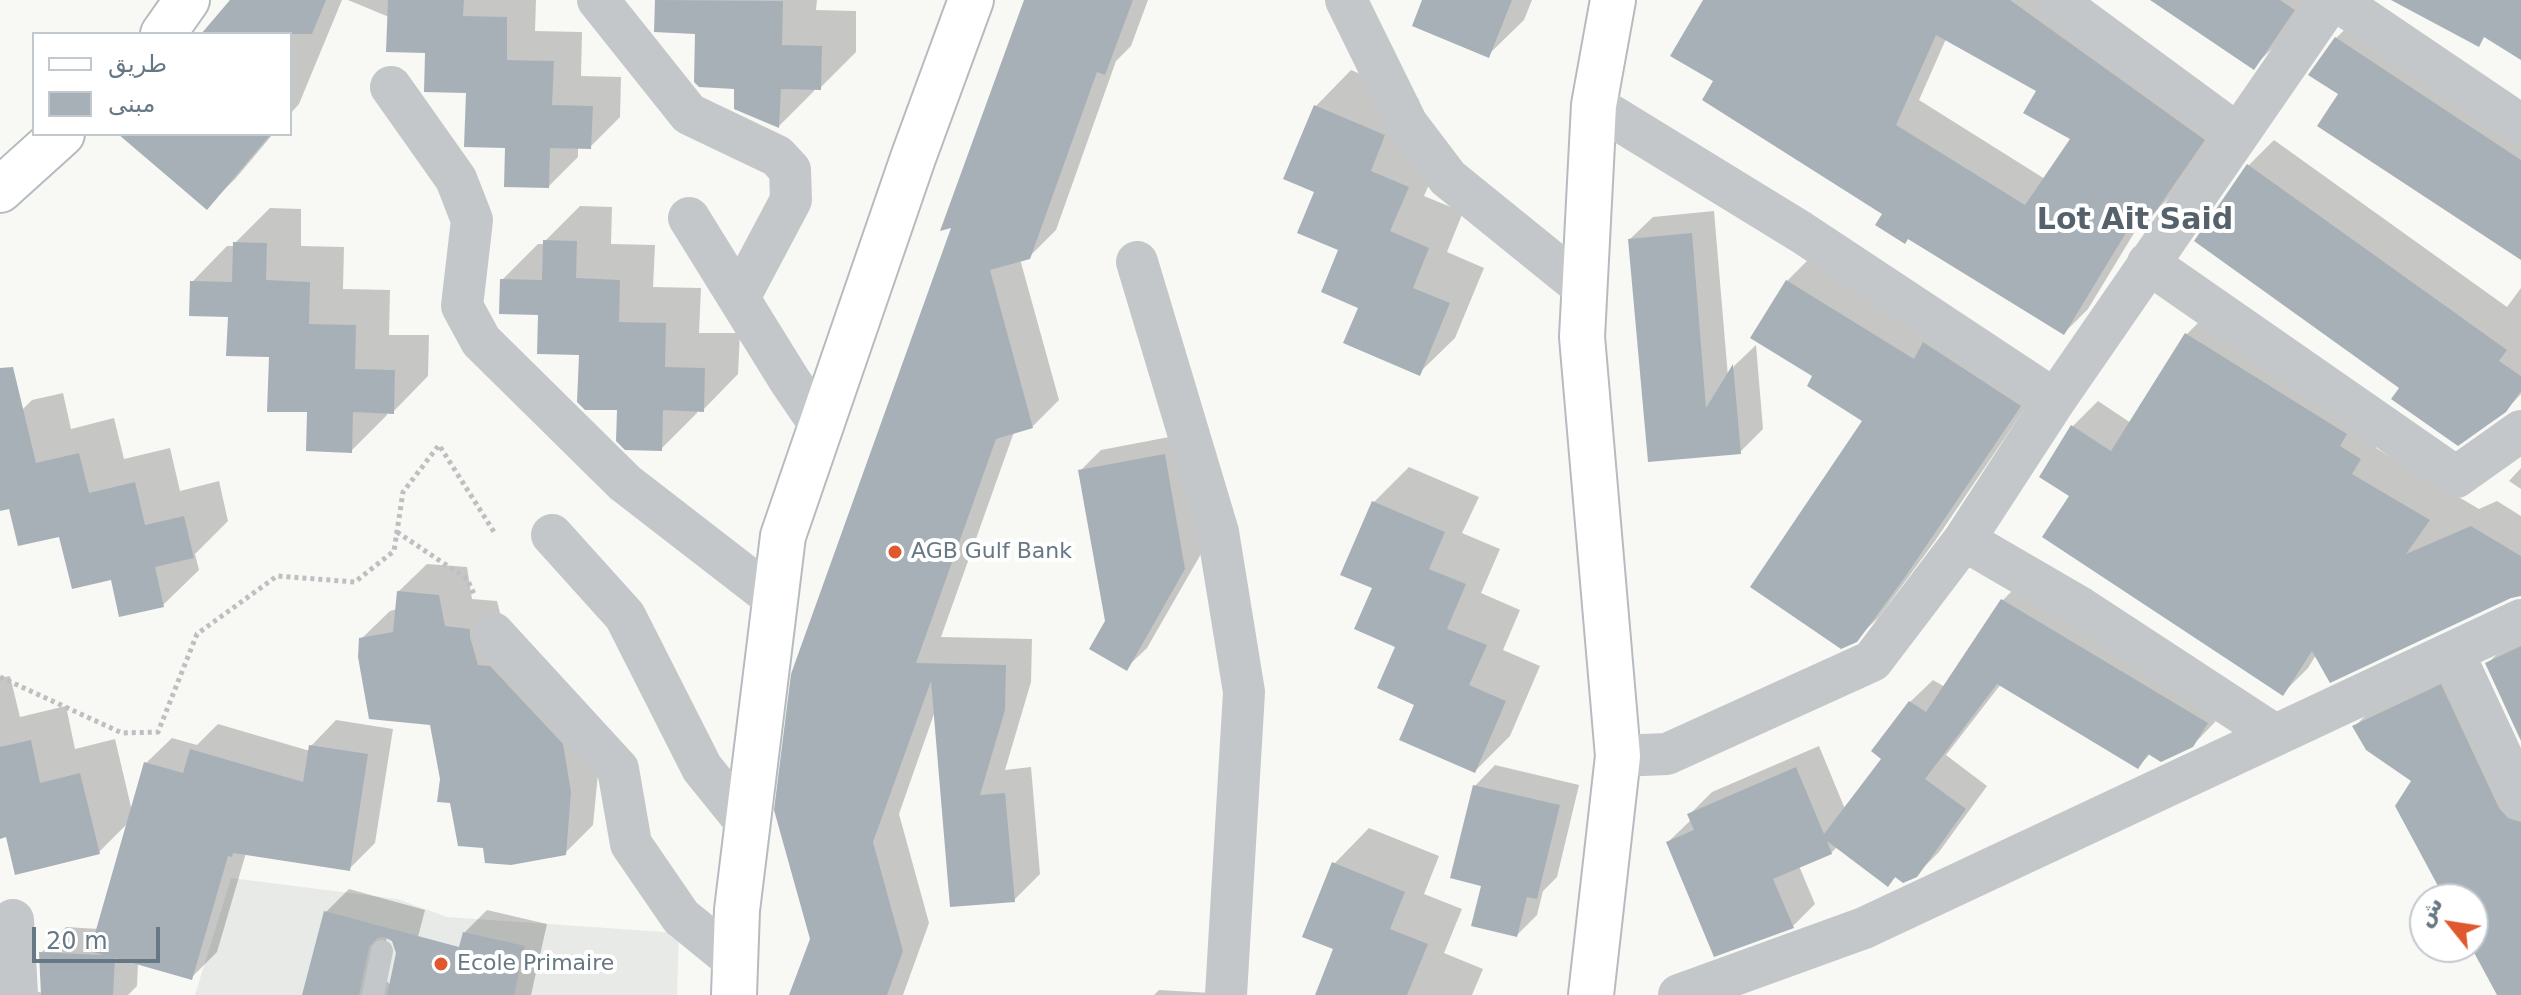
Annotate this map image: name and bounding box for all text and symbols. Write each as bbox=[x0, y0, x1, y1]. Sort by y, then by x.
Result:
legend bbox=[32, 32, 292, 136]
text: طريق bbox=[108, 50, 167, 78]
text: مبنى bbox=[108, 90, 155, 118]
district label: Lot Ait Said bbox=[2037, 203, 2233, 239]
place label: AGB Gulf Bank bbox=[911, 539, 1072, 565]
marker: AGB Gulf Bank bbox=[886, 543, 904, 561]
north arrow bbox=[2409, 883, 2489, 963]
text: ش bbox=[2411, 892, 2448, 931]
scale bar bbox=[36, 911, 164, 961]
text: 20 m bbox=[46, 927, 108, 955]
place label: Ecole Primaire bbox=[457, 951, 614, 977]
marker: Ecole Primaire bbox=[432, 955, 450, 973]

